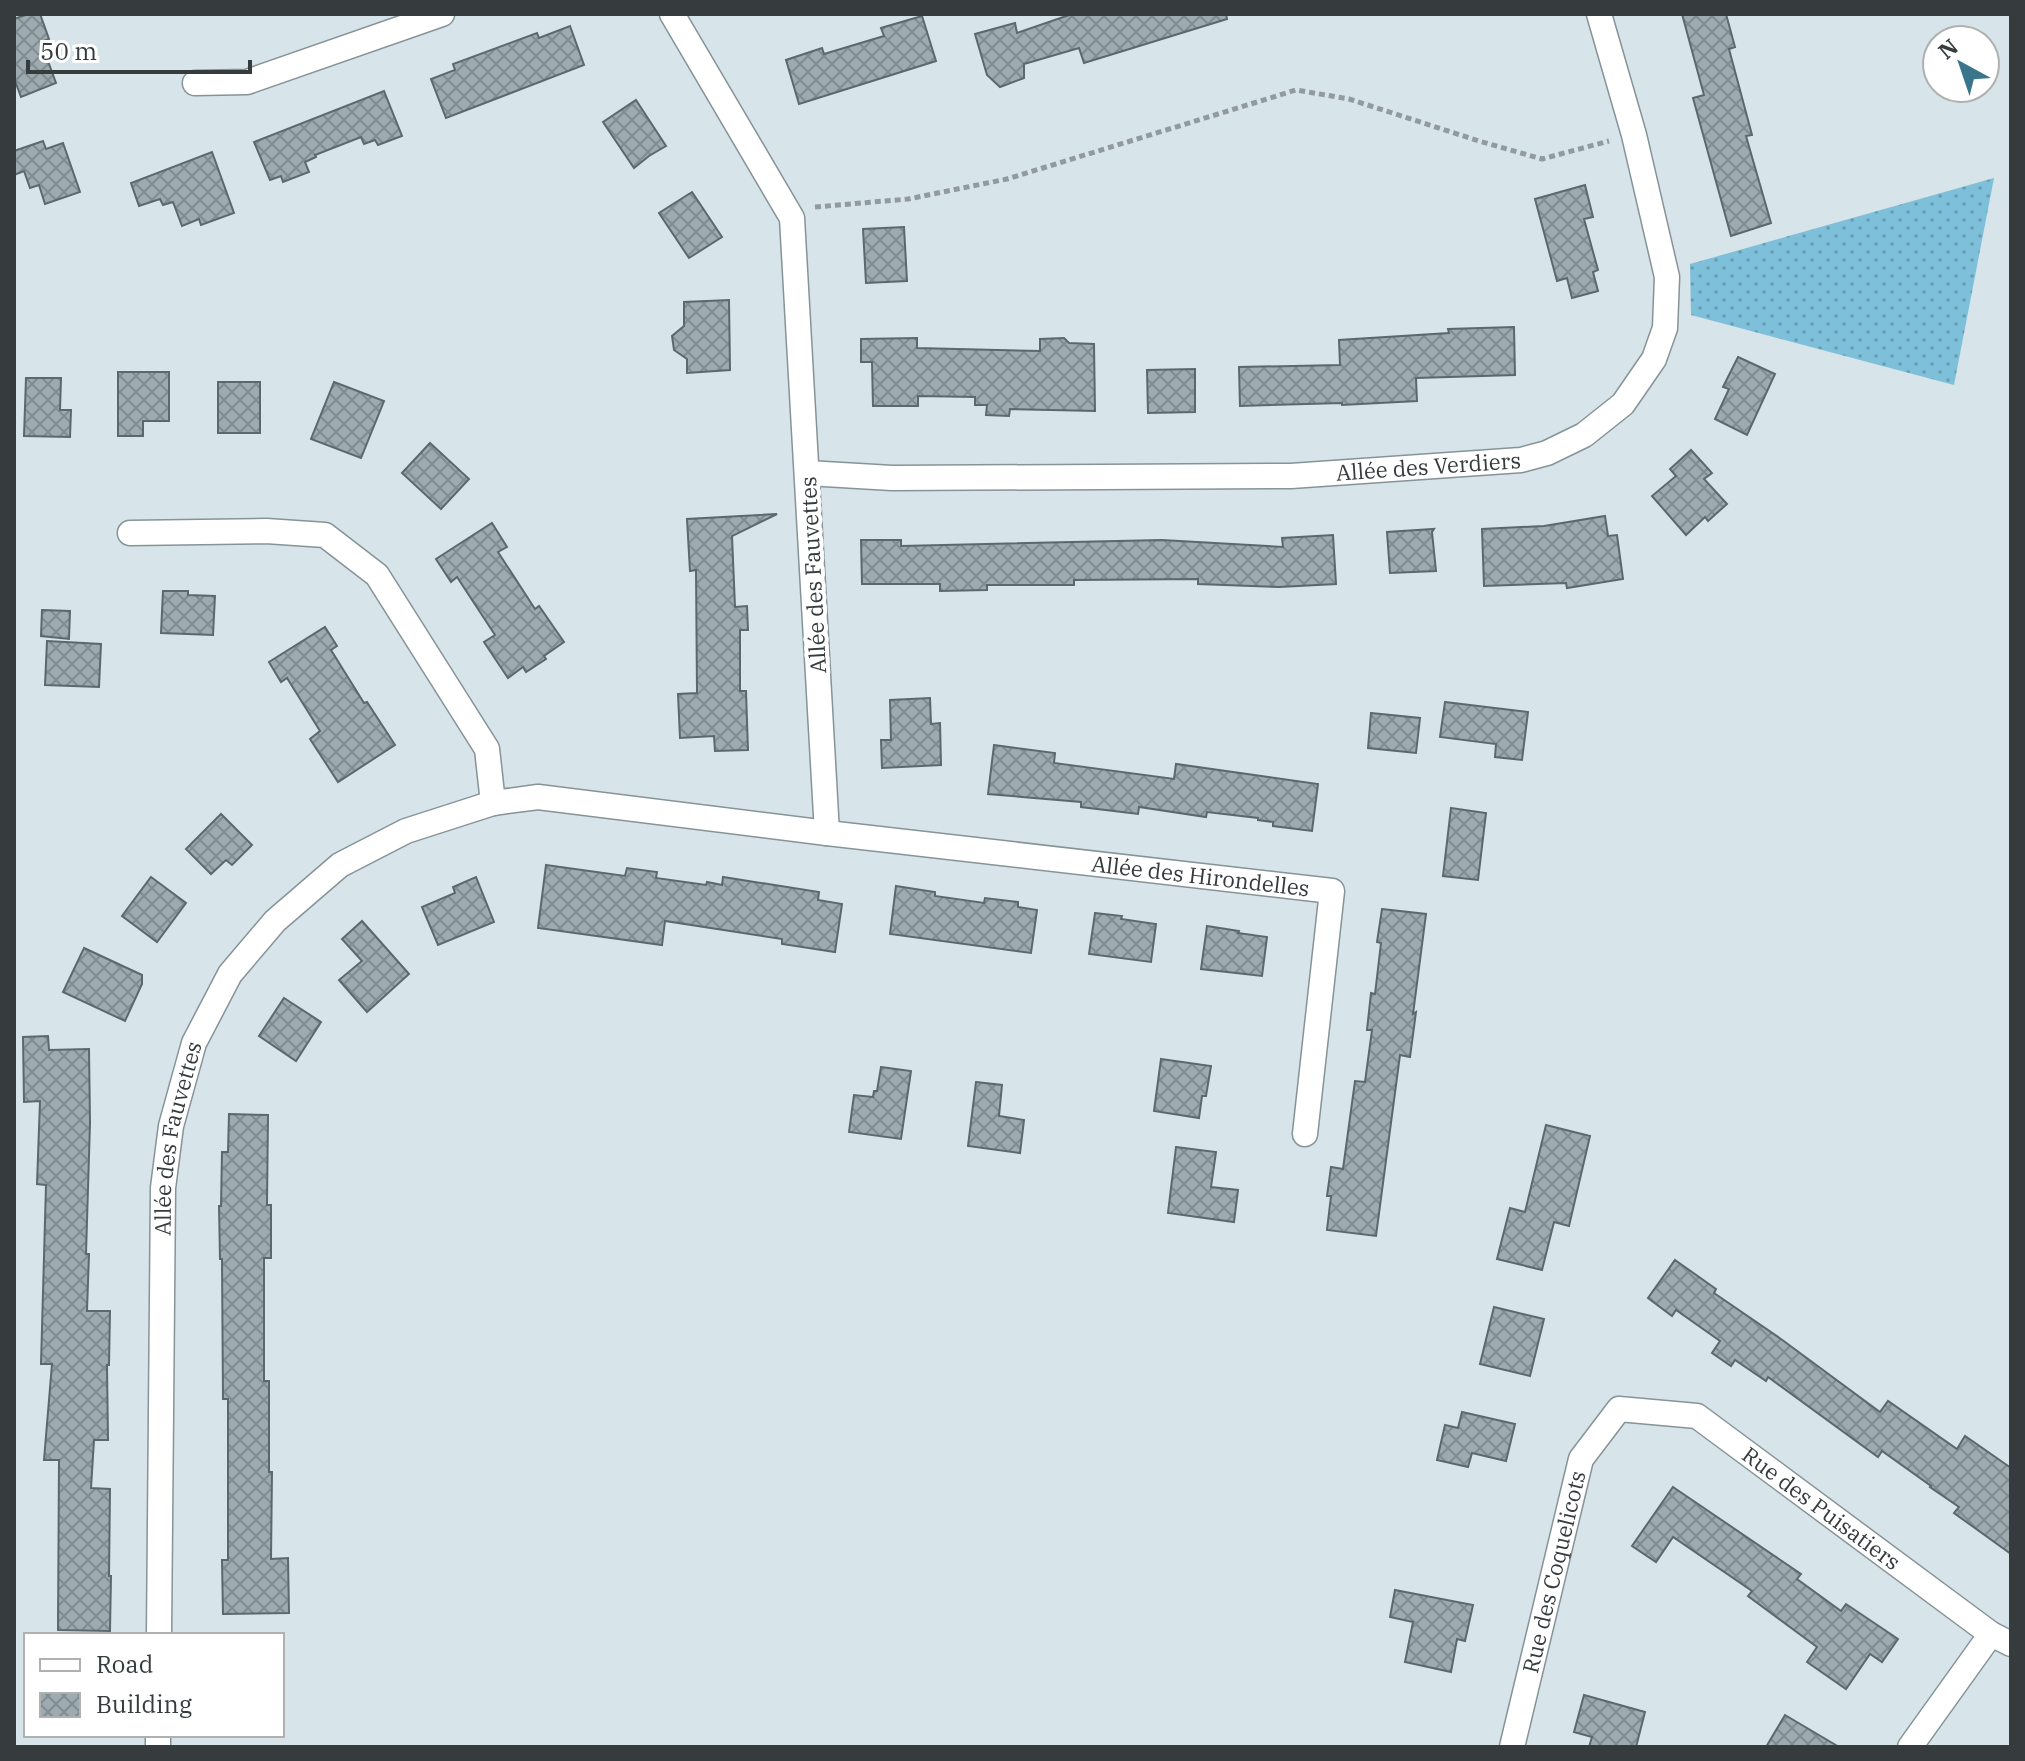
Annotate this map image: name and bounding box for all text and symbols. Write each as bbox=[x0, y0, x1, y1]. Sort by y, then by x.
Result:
scale bar bbox=[28, 24, 250, 74]
north arrow bbox=[1921, 24, 2001, 104]
text: N bbox=[1932, 32, 1964, 65]
text: 50 m bbox=[40, 35, 97, 67]
street label: Allée des Verdiers bbox=[1335, 445, 1522, 487]
street label: Allée des Fauvettes bbox=[793, 476, 832, 674]
street label: Allée des Hirondelles bbox=[1090, 848, 1311, 902]
street label: Allée des Fauvettes bbox=[148, 1038, 208, 1236]
street label: Rue des Puisatiers bbox=[1737, 1439, 1907, 1576]
street label: Rue des Coquelicots bbox=[1515, 1468, 1592, 1676]
legend bbox=[24, 1633, 284, 1737]
text: Road bbox=[96, 1648, 153, 1680]
text: Building bbox=[96, 1688, 192, 1720]

